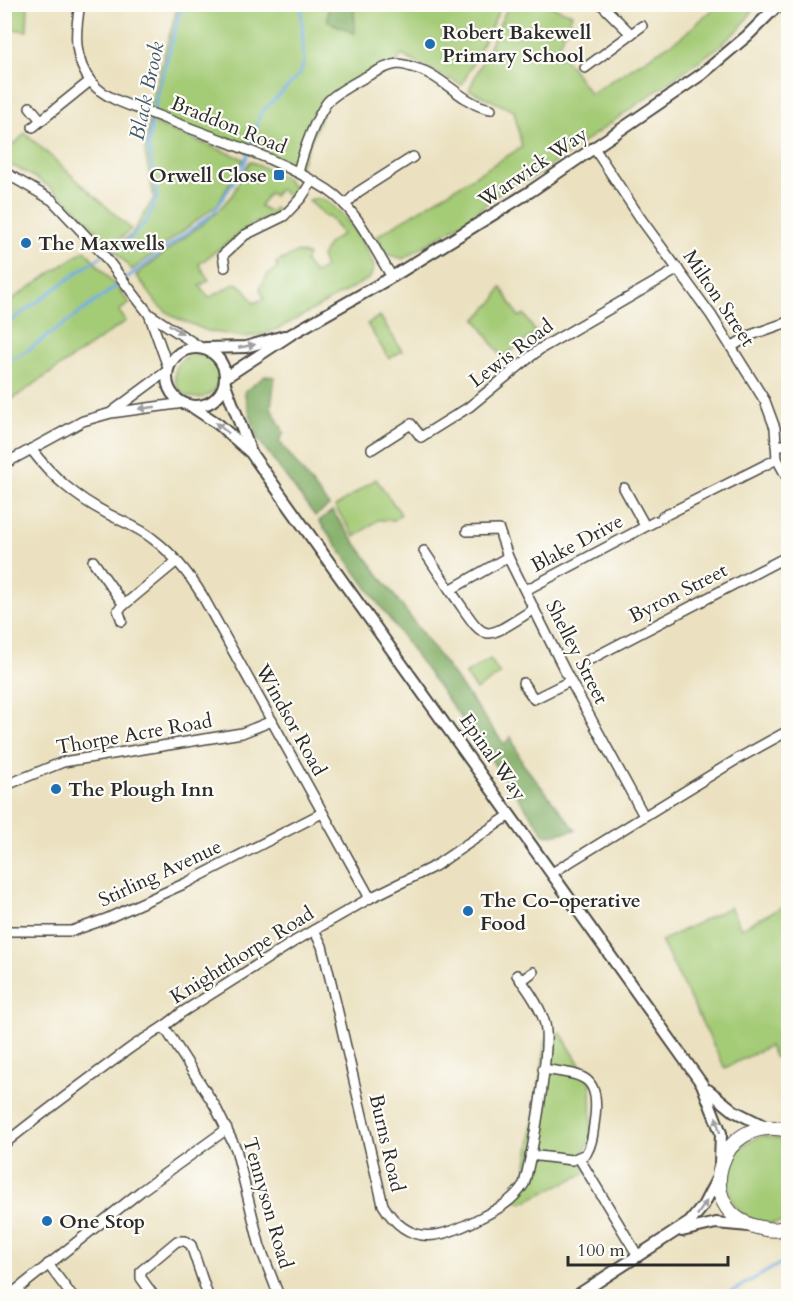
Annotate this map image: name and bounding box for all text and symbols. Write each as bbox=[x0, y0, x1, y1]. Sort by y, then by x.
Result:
place label: Robert Bakewell Primary School bbox=[442, 19, 592, 69]
marker: Robert Bakewell Primary School bbox=[423, 37, 437, 51]
water label: Black Brook bbox=[122, 38, 172, 143]
street label: Braddon Road bbox=[167, 90, 291, 161]
street label: Warwick Way bbox=[472, 120, 593, 214]
place label: Orwell Close bbox=[149, 162, 267, 189]
marker: Orwell Close bbox=[272, 168, 286, 182]
place label: The Maxwells bbox=[38, 230, 165, 257]
marker: The Maxwells bbox=[19, 236, 33, 250]
street label: Milton Street bbox=[677, 244, 762, 352]
street label: Lewis Road bbox=[463, 312, 559, 394]
one-way arrow bbox=[167, 324, 184, 335]
one-way arrow bbox=[238, 341, 257, 350]
one-way arrow bbox=[138, 403, 157, 412]
one-way arrow bbox=[214, 422, 230, 435]
street label: Blake Drive bbox=[526, 507, 628, 579]
street label: Byron Street bbox=[624, 556, 732, 629]
street label: Shelley Street bbox=[539, 595, 615, 709]
street label: Windsor Road bbox=[249, 658, 333, 781]
street label: Thorpe Acre Road bbox=[54, 707, 214, 761]
street label: Epinal Way bbox=[453, 708, 533, 806]
place label: The Plough Inn bbox=[68, 776, 214, 803]
marker: The Plough Inn bbox=[49, 782, 63, 796]
street label: Stirling Avenue bbox=[94, 833, 226, 913]
place label: The Co-operative Food bbox=[480, 887, 641, 937]
street label: Knightthorpe Road bbox=[165, 900, 319, 1010]
marker: The Co-operative Food bbox=[461, 904, 475, 918]
street label: Burns Road bbox=[363, 1092, 411, 1195]
one-way arrow bbox=[713, 1116, 723, 1134]
street label: Tennyson Road bbox=[236, 1134, 300, 1272]
one-way arrow bbox=[696, 1200, 708, 1216]
place label: One Stop bbox=[59, 1208, 145, 1235]
marker: One Stop bbox=[40, 1214, 54, 1228]
scale bar bbox=[568, 1229, 728, 1267]
text: 100 m bbox=[577, 1238, 625, 1263]

